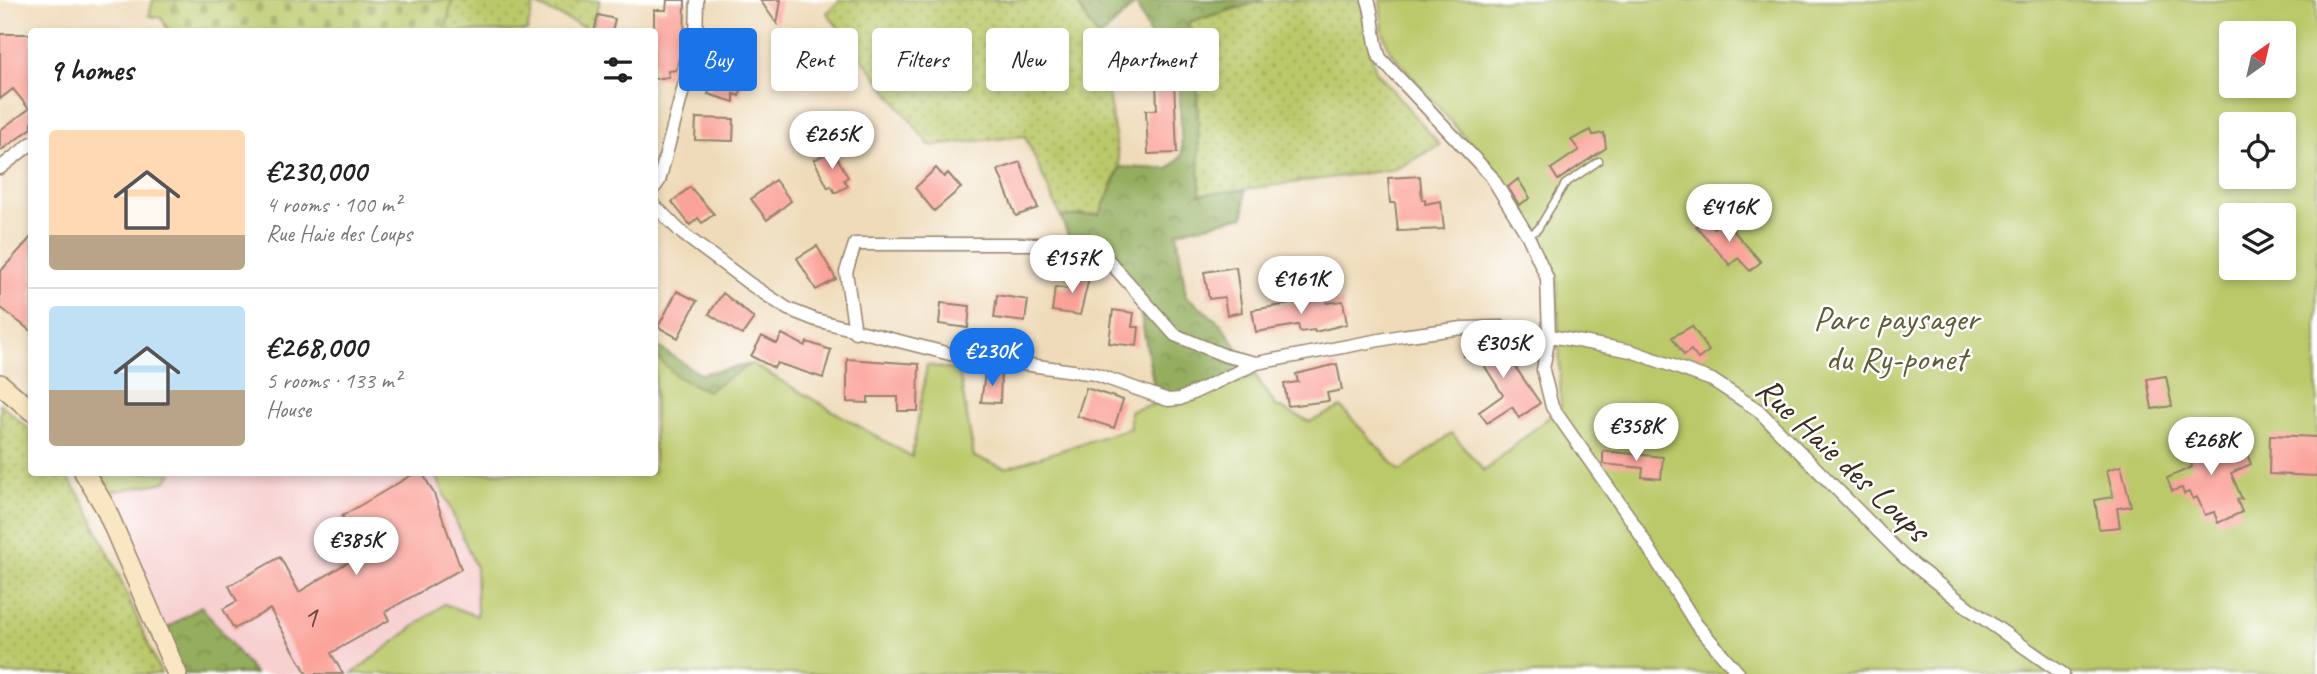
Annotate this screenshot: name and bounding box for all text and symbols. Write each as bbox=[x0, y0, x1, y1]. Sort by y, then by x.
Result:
north arrow bbox=[2219, 21, 2296, 98]
map controls bbox=[2219, 21, 2296, 280]
chip: Buy bbox=[679, 28, 757, 91]
chip: Rent bbox=[771, 28, 858, 91]
chip: Filters bbox=[872, 28, 972, 91]
chip: New bbox=[986, 28, 1069, 91]
chip: Apartment bbox=[1083, 28, 1219, 91]
text: 9 homes bbox=[49, 51, 133, 89]
icon: filters bbox=[599, 51, 637, 89]
pin: €265K bbox=[783, 111, 881, 171]
button: locate bbox=[2219, 112, 2296, 189]
text: €265K bbox=[805, 119, 859, 148]
text: €230,000 bbox=[266, 152, 366, 190]
icon: home bbox=[105, 158, 189, 242]
pin: €416K bbox=[1680, 184, 1778, 244]
text: 4 rooms · 100 m² bbox=[266, 190, 401, 219]
text: €416K bbox=[1702, 192, 1756, 221]
button: layers bbox=[2219, 203, 2296, 280]
text: Rue Haie des Loups bbox=[266, 219, 412, 248]
pin: €157K bbox=[1023, 236, 1121, 295]
text: €157K bbox=[1046, 243, 1098, 272]
pin: €161K bbox=[1252, 256, 1350, 316]
text: €161K bbox=[1274, 264, 1328, 293]
park label: Parc paysager du Ry-ponet bbox=[1813, 296, 1982, 381]
pin: €305K bbox=[1454, 320, 1552, 380]
text: €268,000 bbox=[266, 328, 367, 366]
pin: €230K bbox=[943, 328, 1041, 388]
text: €305K bbox=[1477, 328, 1529, 357]
icon: home bbox=[105, 334, 189, 418]
text: €230K bbox=[965, 336, 1019, 365]
text: 5 rooms · 133 m² bbox=[266, 366, 401, 395]
street label: Rue Haie des Loups bbox=[1746, 367, 1942, 553]
text: House bbox=[266, 395, 311, 424]
pin: €358K bbox=[1587, 404, 1685, 463]
text: €358K bbox=[1610, 411, 1662, 440]
pin: €268K bbox=[2162, 418, 2260, 477]
text: €268K bbox=[2184, 425, 2238, 454]
pin: €385K bbox=[307, 518, 405, 577]
text: €385K bbox=[330, 525, 382, 554]
house number: 1 bbox=[303, 596, 319, 637]

